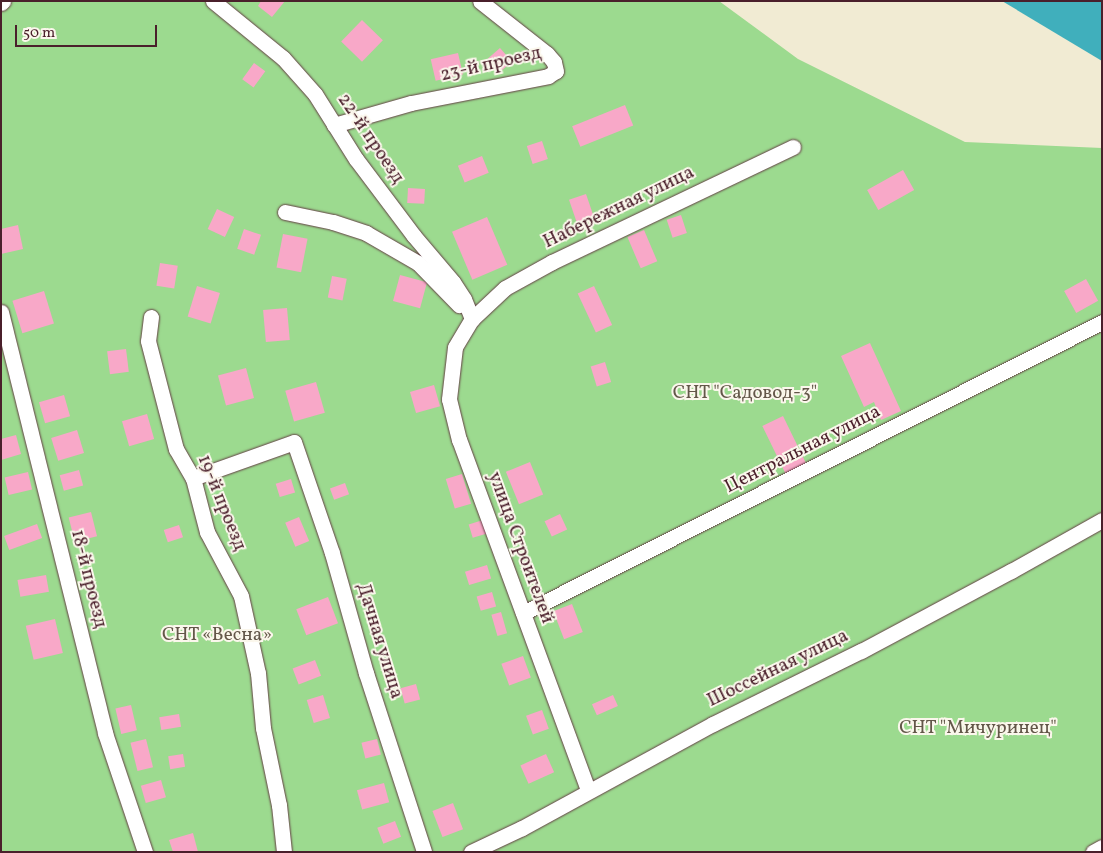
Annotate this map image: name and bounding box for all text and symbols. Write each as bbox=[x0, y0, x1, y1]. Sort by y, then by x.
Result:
scale bar bbox=[18, 15, 160, 47]
text: 50 m bbox=[23, 23, 55, 44]
street label: 23-й проезд bbox=[438, 42, 544, 88]
street label: 22-й проезд bbox=[332, 90, 408, 188]
street label: Набережная улица bbox=[540, 161, 698, 255]
park label: СНТ "Садовод-3" bbox=[672, 383, 818, 405]
street label: Центральная улица bbox=[721, 401, 885, 499]
street label: 19-й проезд bbox=[191, 452, 251, 554]
street label: улица Строителей bbox=[482, 469, 558, 627]
street label: 18-й проезд bbox=[65, 528, 111, 630]
street label: Дачная улица bbox=[351, 580, 407, 702]
park label: СНТ «Весна» bbox=[161, 625, 273, 647]
street label: Шоссейная улица bbox=[704, 625, 852, 713]
park label: СНТ "Мичуринец" bbox=[899, 718, 1057, 740]

